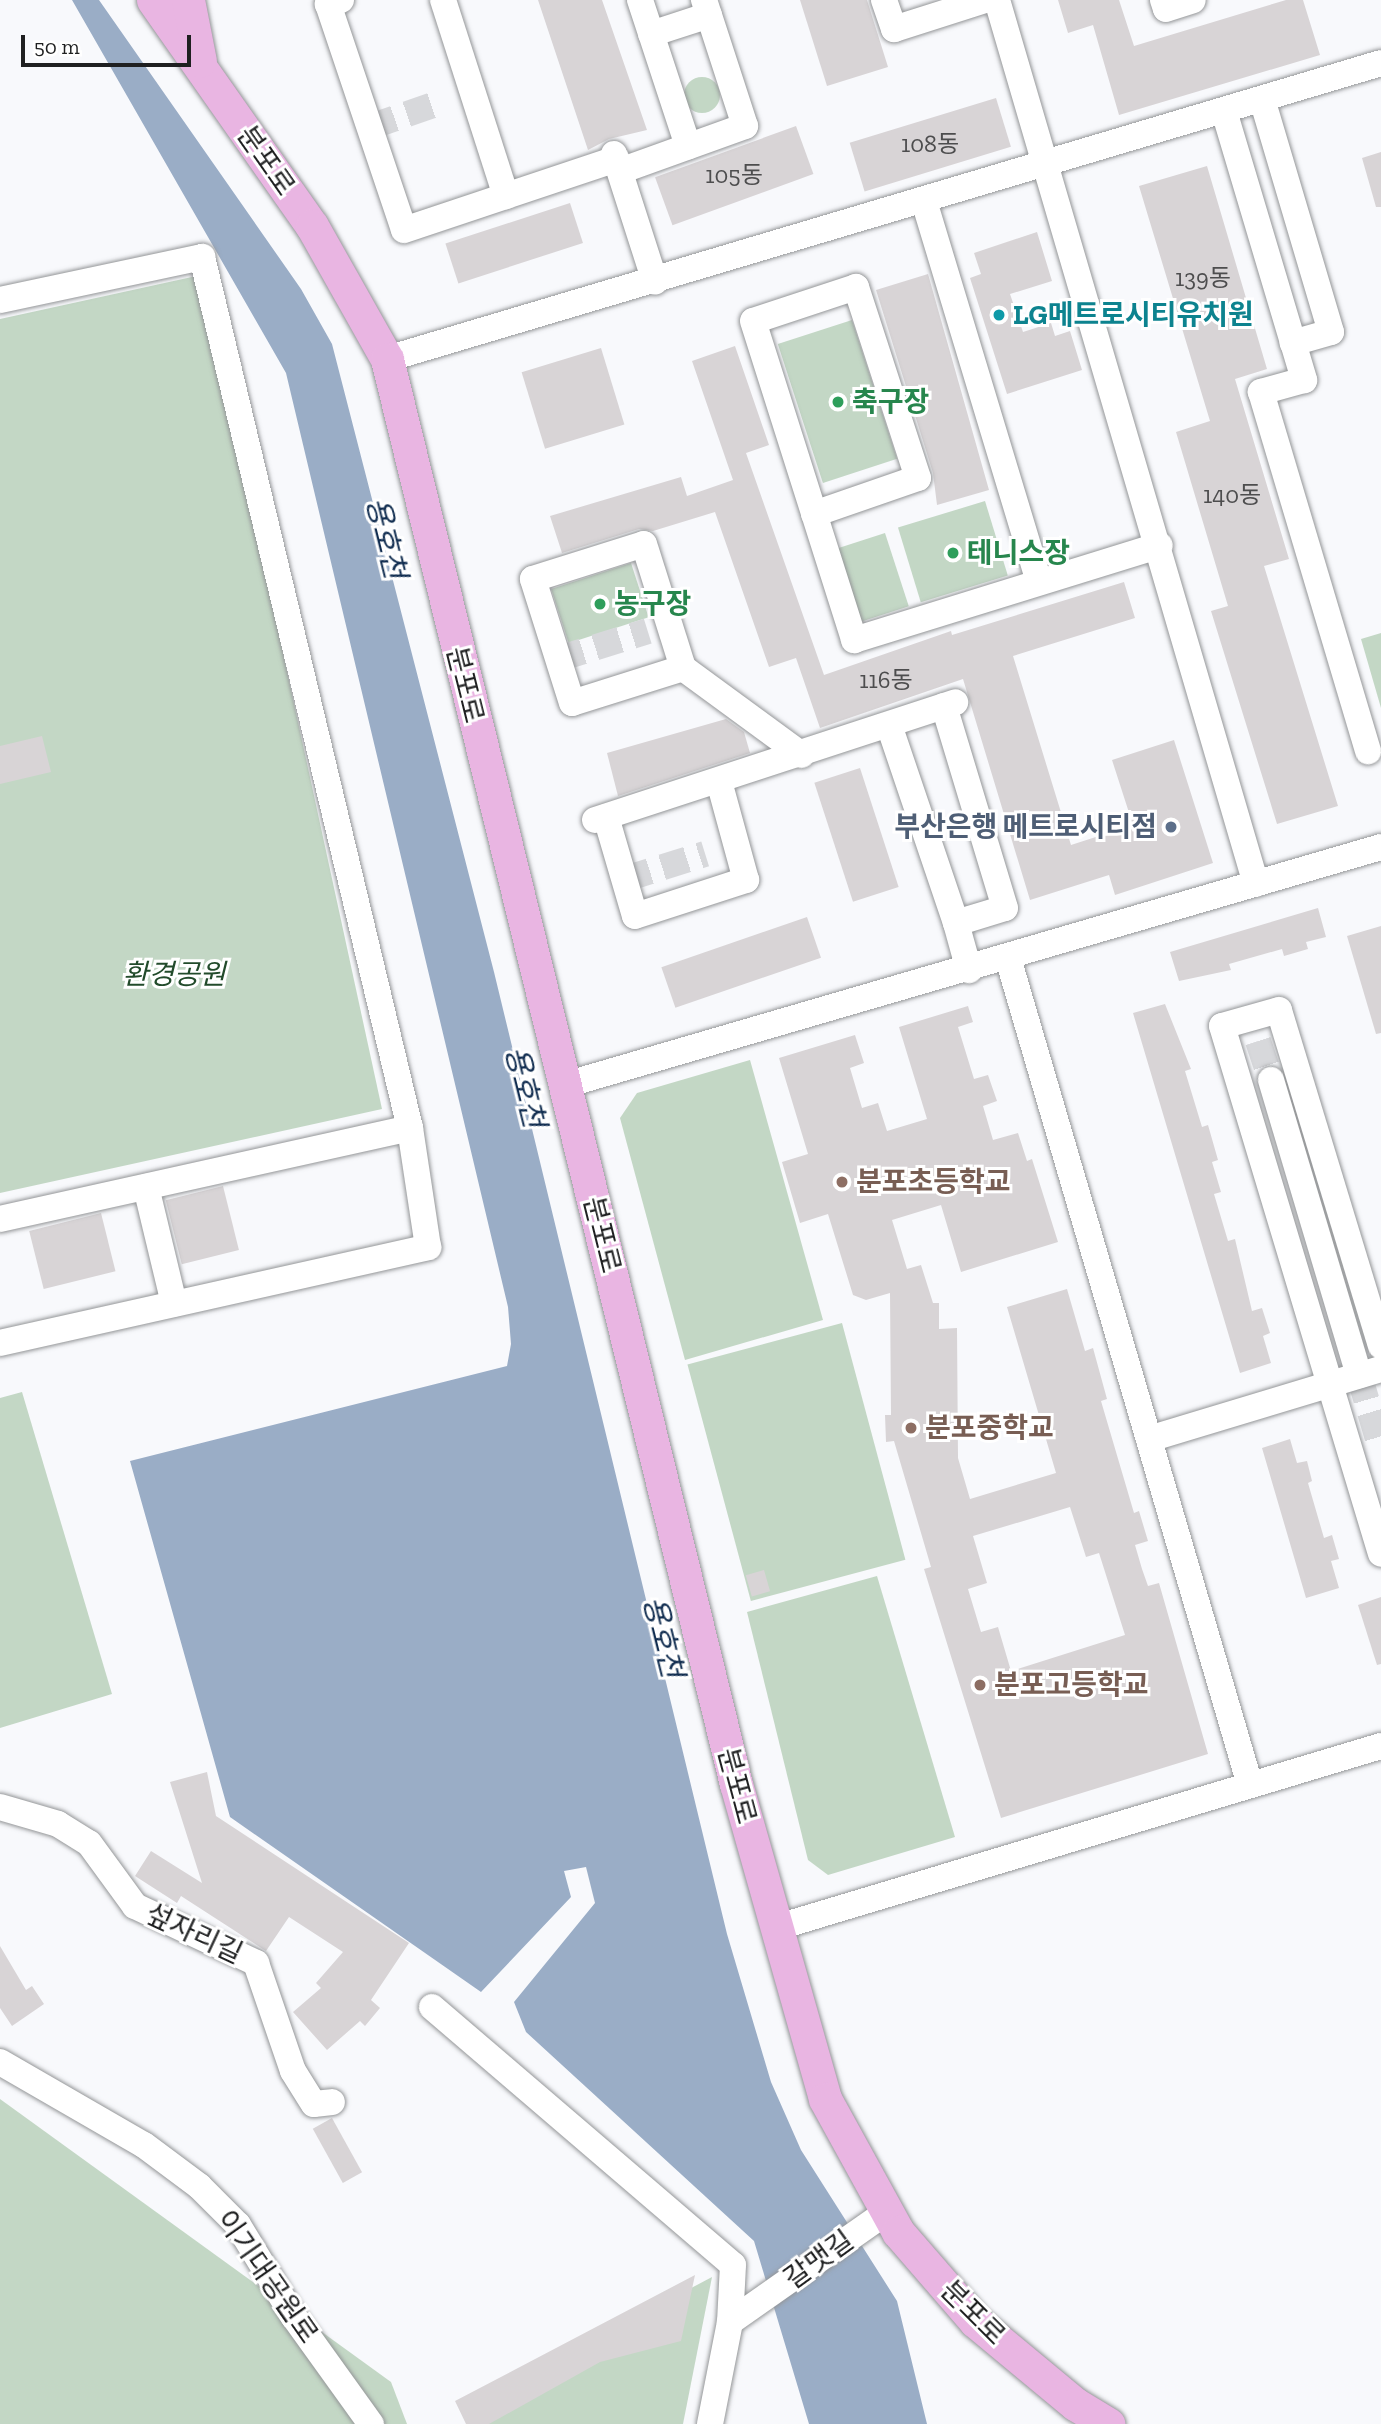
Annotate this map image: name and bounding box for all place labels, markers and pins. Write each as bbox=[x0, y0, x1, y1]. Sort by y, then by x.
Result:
place label: LG메트로시티유치원 bbox=[1013, 298, 1254, 332]
marker: LG메트로시티유치원 bbox=[991, 307, 1007, 323]
place label: 축구장 bbox=[852, 385, 929, 419]
marker: 축구장 bbox=[830, 394, 846, 410]
place label: 테니스장 bbox=[967, 536, 1070, 570]
marker: 테니스장 bbox=[945, 545, 961, 561]
place label: 농구장 bbox=[614, 587, 691, 621]
marker: 농구장 bbox=[592, 596, 608, 612]
place label: 부산은행 메트로시티점 bbox=[894, 810, 1157, 844]
marker: 부산은행 메트로시티점 bbox=[1163, 819, 1179, 835]
place label: 분포초등학교 bbox=[856, 1165, 1011, 1199]
marker: 분포초등학교 bbox=[834, 1174, 850, 1190]
place label: 분포중학교 bbox=[925, 1411, 1054, 1445]
marker: 분포중학교 bbox=[903, 1420, 919, 1436]
place label: 분포고등학교 bbox=[994, 1668, 1149, 1702]
marker: 분포고등학교 bbox=[972, 1677, 988, 1693]

